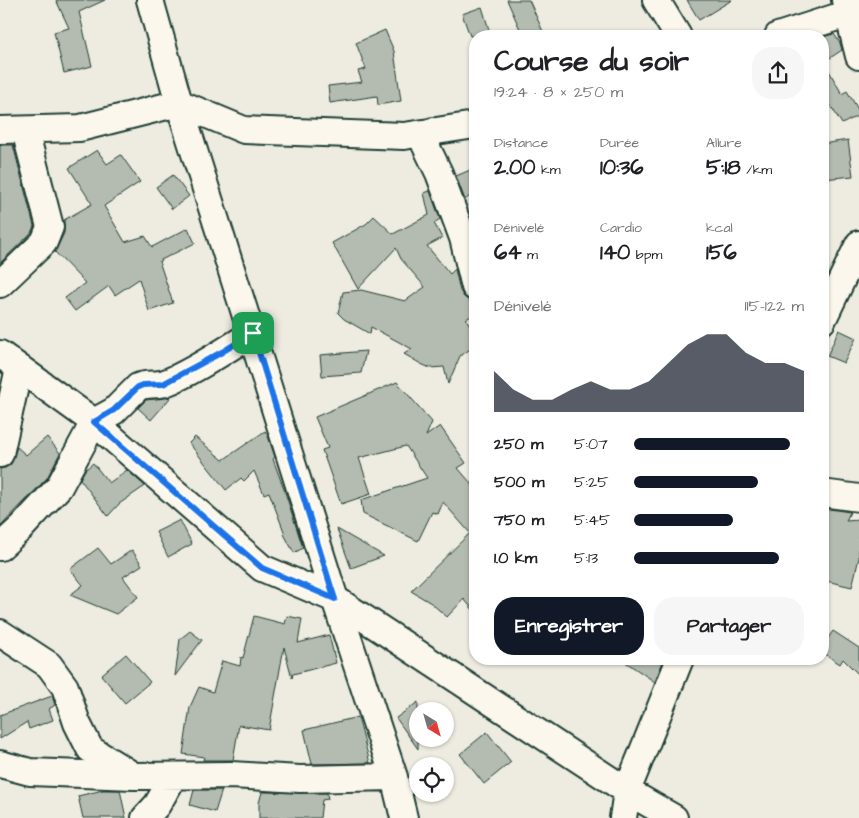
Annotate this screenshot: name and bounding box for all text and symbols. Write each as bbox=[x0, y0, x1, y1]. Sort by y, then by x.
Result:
text: Course du soir bbox=[494, 42, 689, 81]
button: share bbox=[752, 47, 804, 99]
text: 19:24 · 8 × 250 m bbox=[494, 81, 623, 103]
text: Distance bbox=[494, 133, 548, 153]
text: Durée bbox=[600, 133, 639, 153]
text: Allure bbox=[706, 133, 742, 153]
text: 2.00 bbox=[494, 153, 535, 182]
text: 10:36 bbox=[600, 153, 643, 182]
text: 5:18 bbox=[706, 153, 741, 182]
text: km bbox=[535, 160, 561, 180]
text: /km bbox=[741, 160, 772, 180]
text: Dénivelé bbox=[494, 218, 544, 238]
text: Cardio bbox=[600, 218, 642, 238]
text: kcal bbox=[706, 218, 733, 238]
text: 64 bbox=[494, 238, 521, 267]
text: 140 bbox=[600, 238, 630, 267]
text: 156 bbox=[706, 238, 737, 267]
text: m bbox=[521, 245, 538, 265]
text: bpm bbox=[630, 245, 662, 265]
text: Dénivelé bbox=[494, 295, 552, 317]
text: 115–122 m bbox=[744, 295, 804, 317]
pin bbox=[232, 312, 274, 354]
icon: arrive bbox=[239, 319, 267, 347]
text: 250 m bbox=[494, 433, 543, 455]
text: 5:07 bbox=[574, 433, 608, 455]
text: 500 m bbox=[494, 471, 544, 493]
text: 5:25 bbox=[574, 471, 608, 493]
text: 750 m bbox=[494, 509, 544, 531]
text: 5:45 bbox=[574, 509, 610, 531]
text: 1.0 km bbox=[494, 547, 537, 569]
text: 5:13 bbox=[574, 547, 598, 569]
button: Enregistrer bbox=[494, 597, 644, 655]
button: Partager bbox=[654, 597, 804, 655]
north arrow bbox=[409, 702, 454, 748]
map controls bbox=[409, 702, 454, 802]
button: locate bbox=[409, 757, 454, 802]

